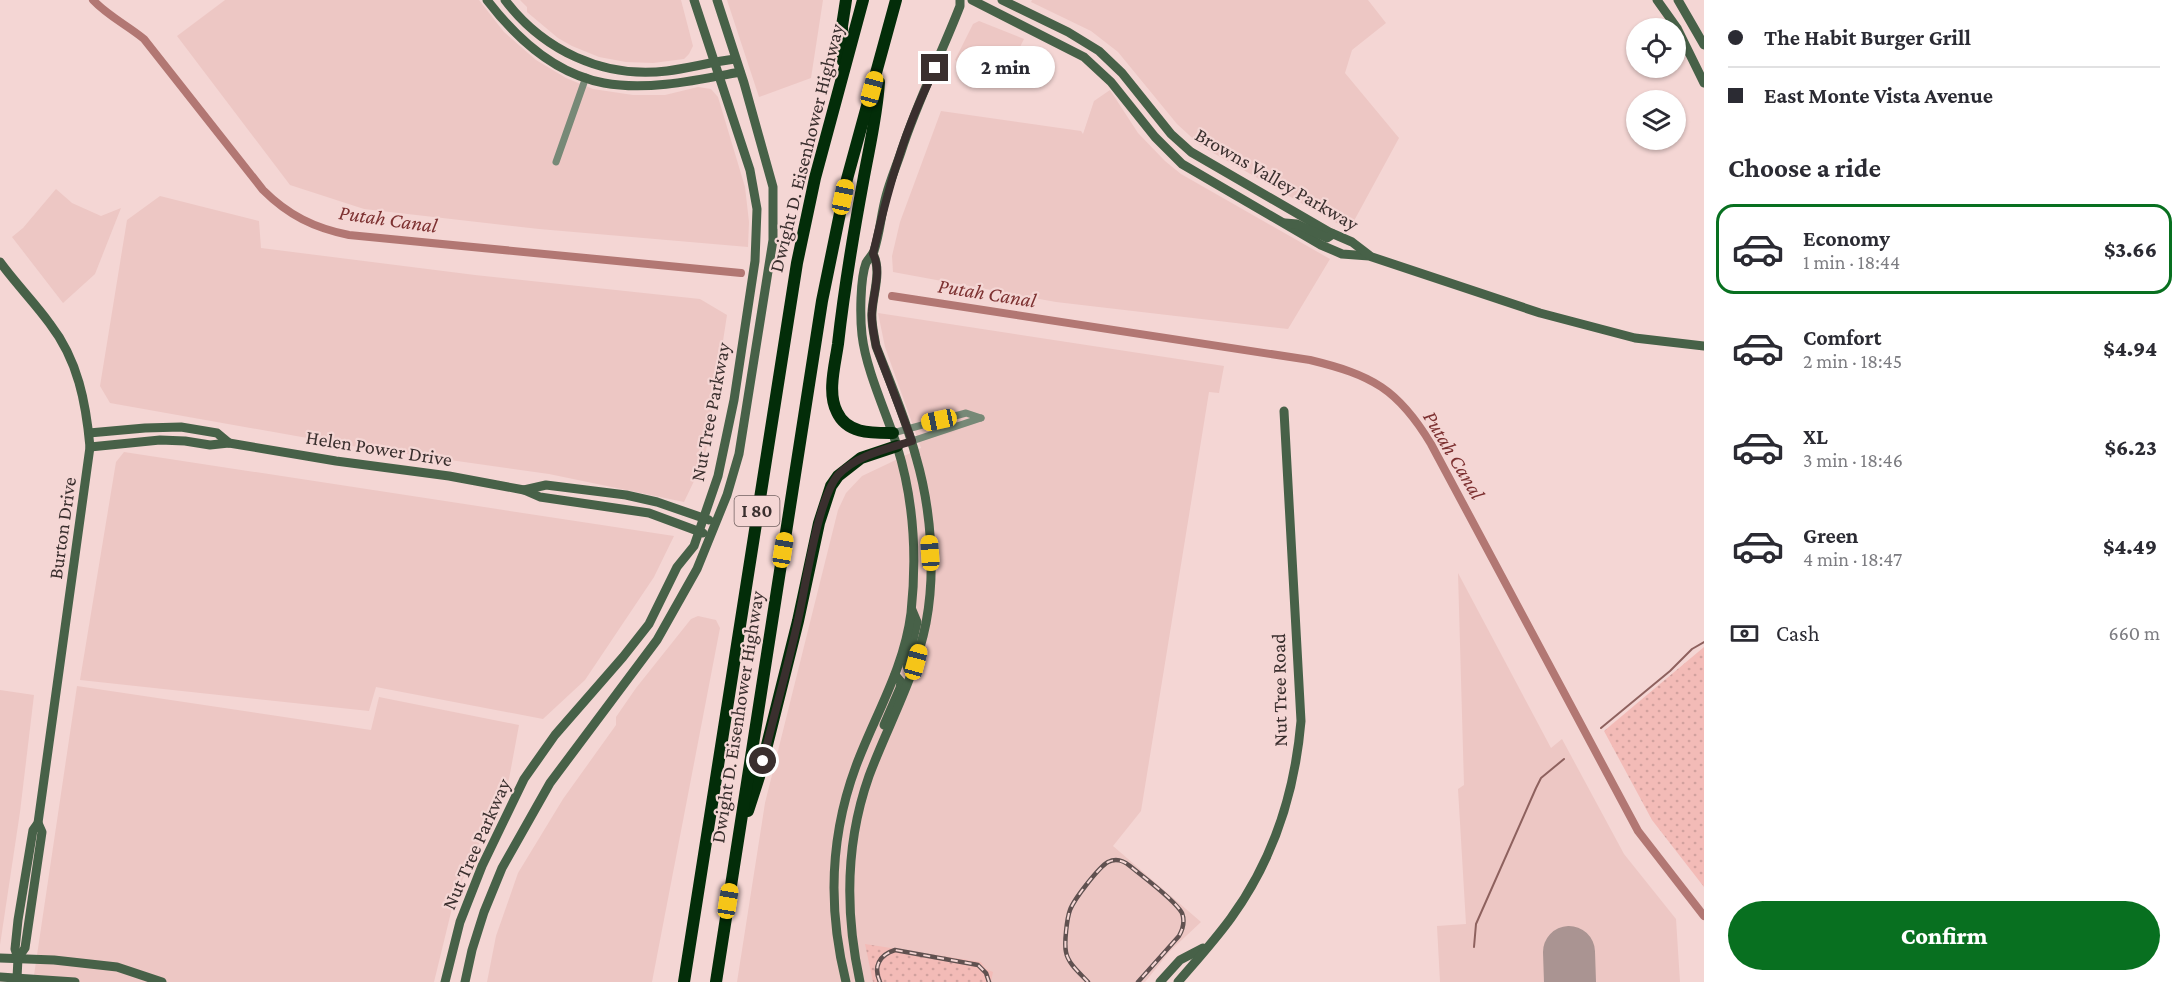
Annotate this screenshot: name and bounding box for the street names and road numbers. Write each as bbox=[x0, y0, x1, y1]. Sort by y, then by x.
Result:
street label: Dwight D. Eisenhower Highway bbox=[764, 21, 849, 275]
street label: Browns Valley Parkway bbox=[1191, 123, 1363, 236]
street label: Nut Tree Parkway bbox=[686, 340, 735, 484]
street label: Helen Power Drive bbox=[304, 426, 454, 470]
street label: Burton Drive bbox=[44, 475, 80, 581]
road number: I 80 bbox=[734, 496, 780, 526]
street label: Dwight D. Eisenhower Highway bbox=[706, 588, 769, 845]
street label: Nut Tree Road bbox=[1267, 633, 1291, 747]
street label: Nut Tree Parkway bbox=[437, 774, 516, 913]

